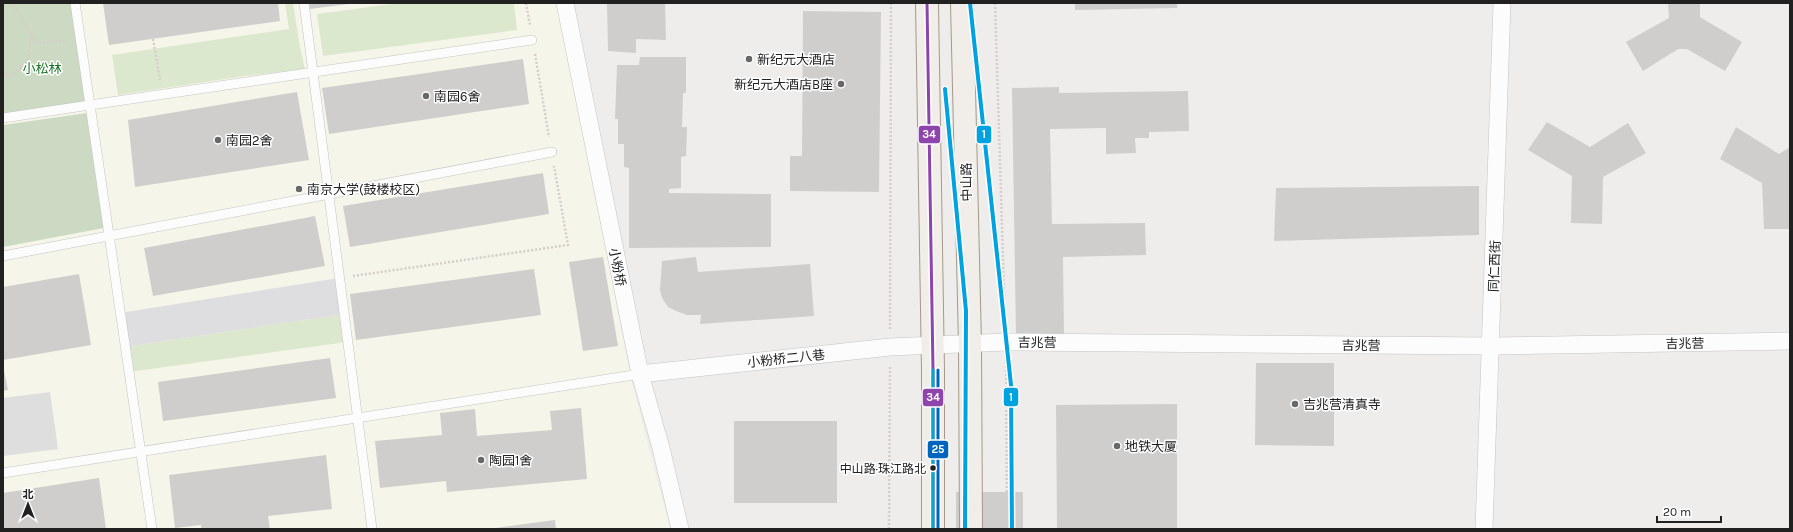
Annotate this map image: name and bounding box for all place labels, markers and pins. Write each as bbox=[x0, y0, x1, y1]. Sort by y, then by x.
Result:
place label: 新纪元大酒店 bbox=[757, 52, 835, 67]
marker: 新纪元大酒店 bbox=[744, 54, 754, 64]
place label: 新纪元大酒店B座 bbox=[734, 77, 833, 92]
marker: 新纪元大酒店B座 bbox=[836, 79, 846, 89]
place label: 南园6舍 bbox=[434, 89, 480, 104]
marker: 南园6舍 bbox=[421, 91, 431, 101]
place label: 南园2舍 bbox=[226, 133, 273, 148]
marker: 南园2舍 bbox=[213, 135, 223, 145]
place label: 南京大学(鼓楼校区) bbox=[307, 182, 420, 197]
marker: 南京大学(鼓楼校区) bbox=[294, 184, 304, 194]
place label: 吉兆营清真寺 bbox=[1303, 397, 1381, 412]
marker: 吉兆营清真寺 bbox=[1290, 399, 1300, 409]
place label: 地铁大厦 bbox=[1125, 439, 1177, 454]
marker: 地铁大厦 bbox=[1112, 441, 1122, 451]
place label: 陶园1舍 bbox=[489, 453, 532, 468]
marker: 陶园1舍 bbox=[476, 455, 486, 465]
place label: 中山路·珠江路北 bbox=[840, 462, 926, 476]
marker: 中山路·珠江路北 bbox=[928, 463, 938, 473]

